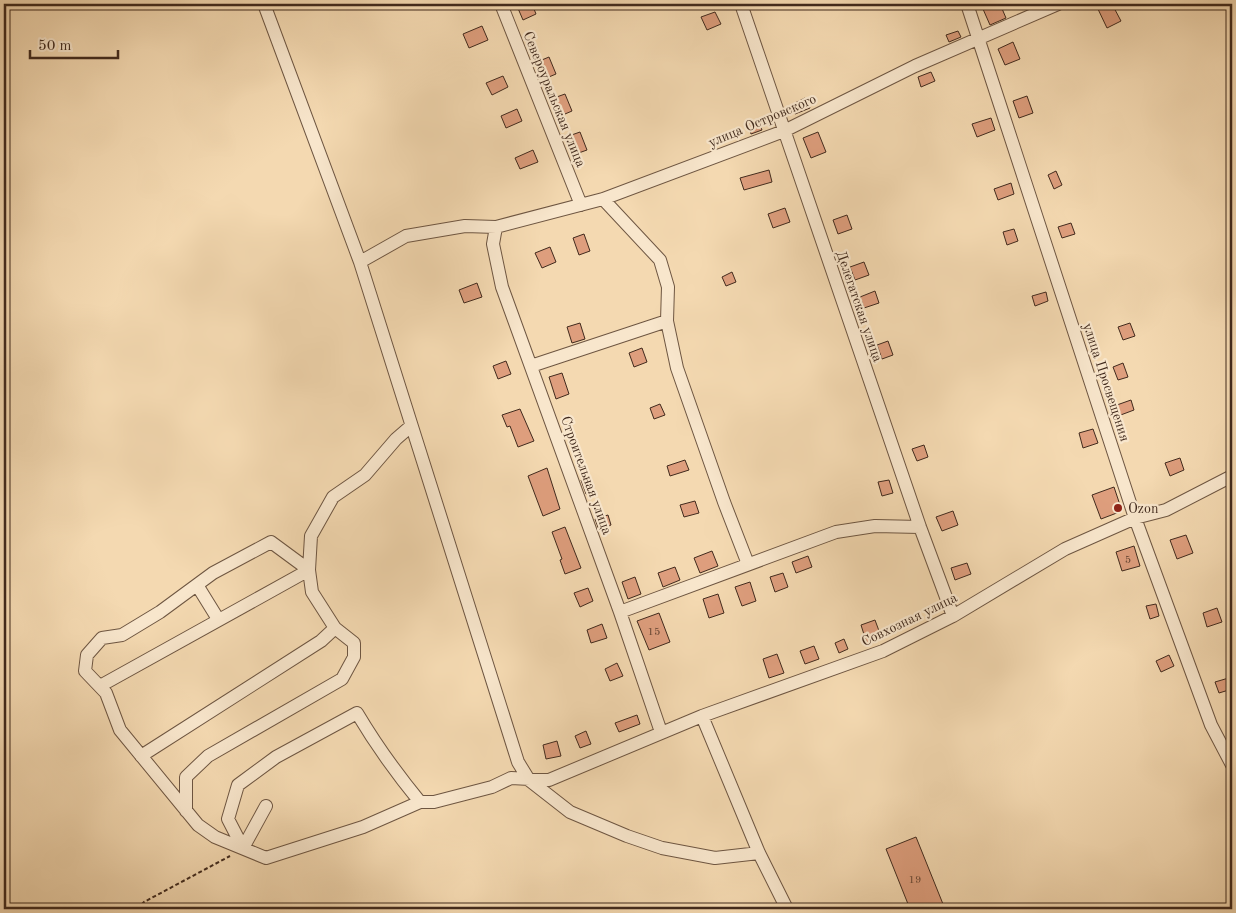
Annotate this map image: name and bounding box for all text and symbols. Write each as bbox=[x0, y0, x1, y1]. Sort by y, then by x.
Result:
scale bar bbox=[30, 28, 118, 60]
street label: Североуральская улица bbox=[520, 29, 588, 169]
text: 50 m bbox=[38, 39, 72, 54]
street label: улица Островского bbox=[706, 92, 818, 150]
street label: Делегатская улица bbox=[833, 249, 885, 364]
street label: улица Просвещения bbox=[1080, 321, 1132, 443]
street label: Строительная улица bbox=[558, 414, 614, 537]
marker: Ozon bbox=[1112, 502, 1124, 514]
place label: Ozon bbox=[1128, 502, 1159, 516]
house number: 5 bbox=[1125, 555, 1131, 566]
street label: Совхозная улица bbox=[859, 591, 960, 649]
house number: 15 bbox=[648, 627, 660, 638]
house number: 19 bbox=[909, 875, 921, 886]

